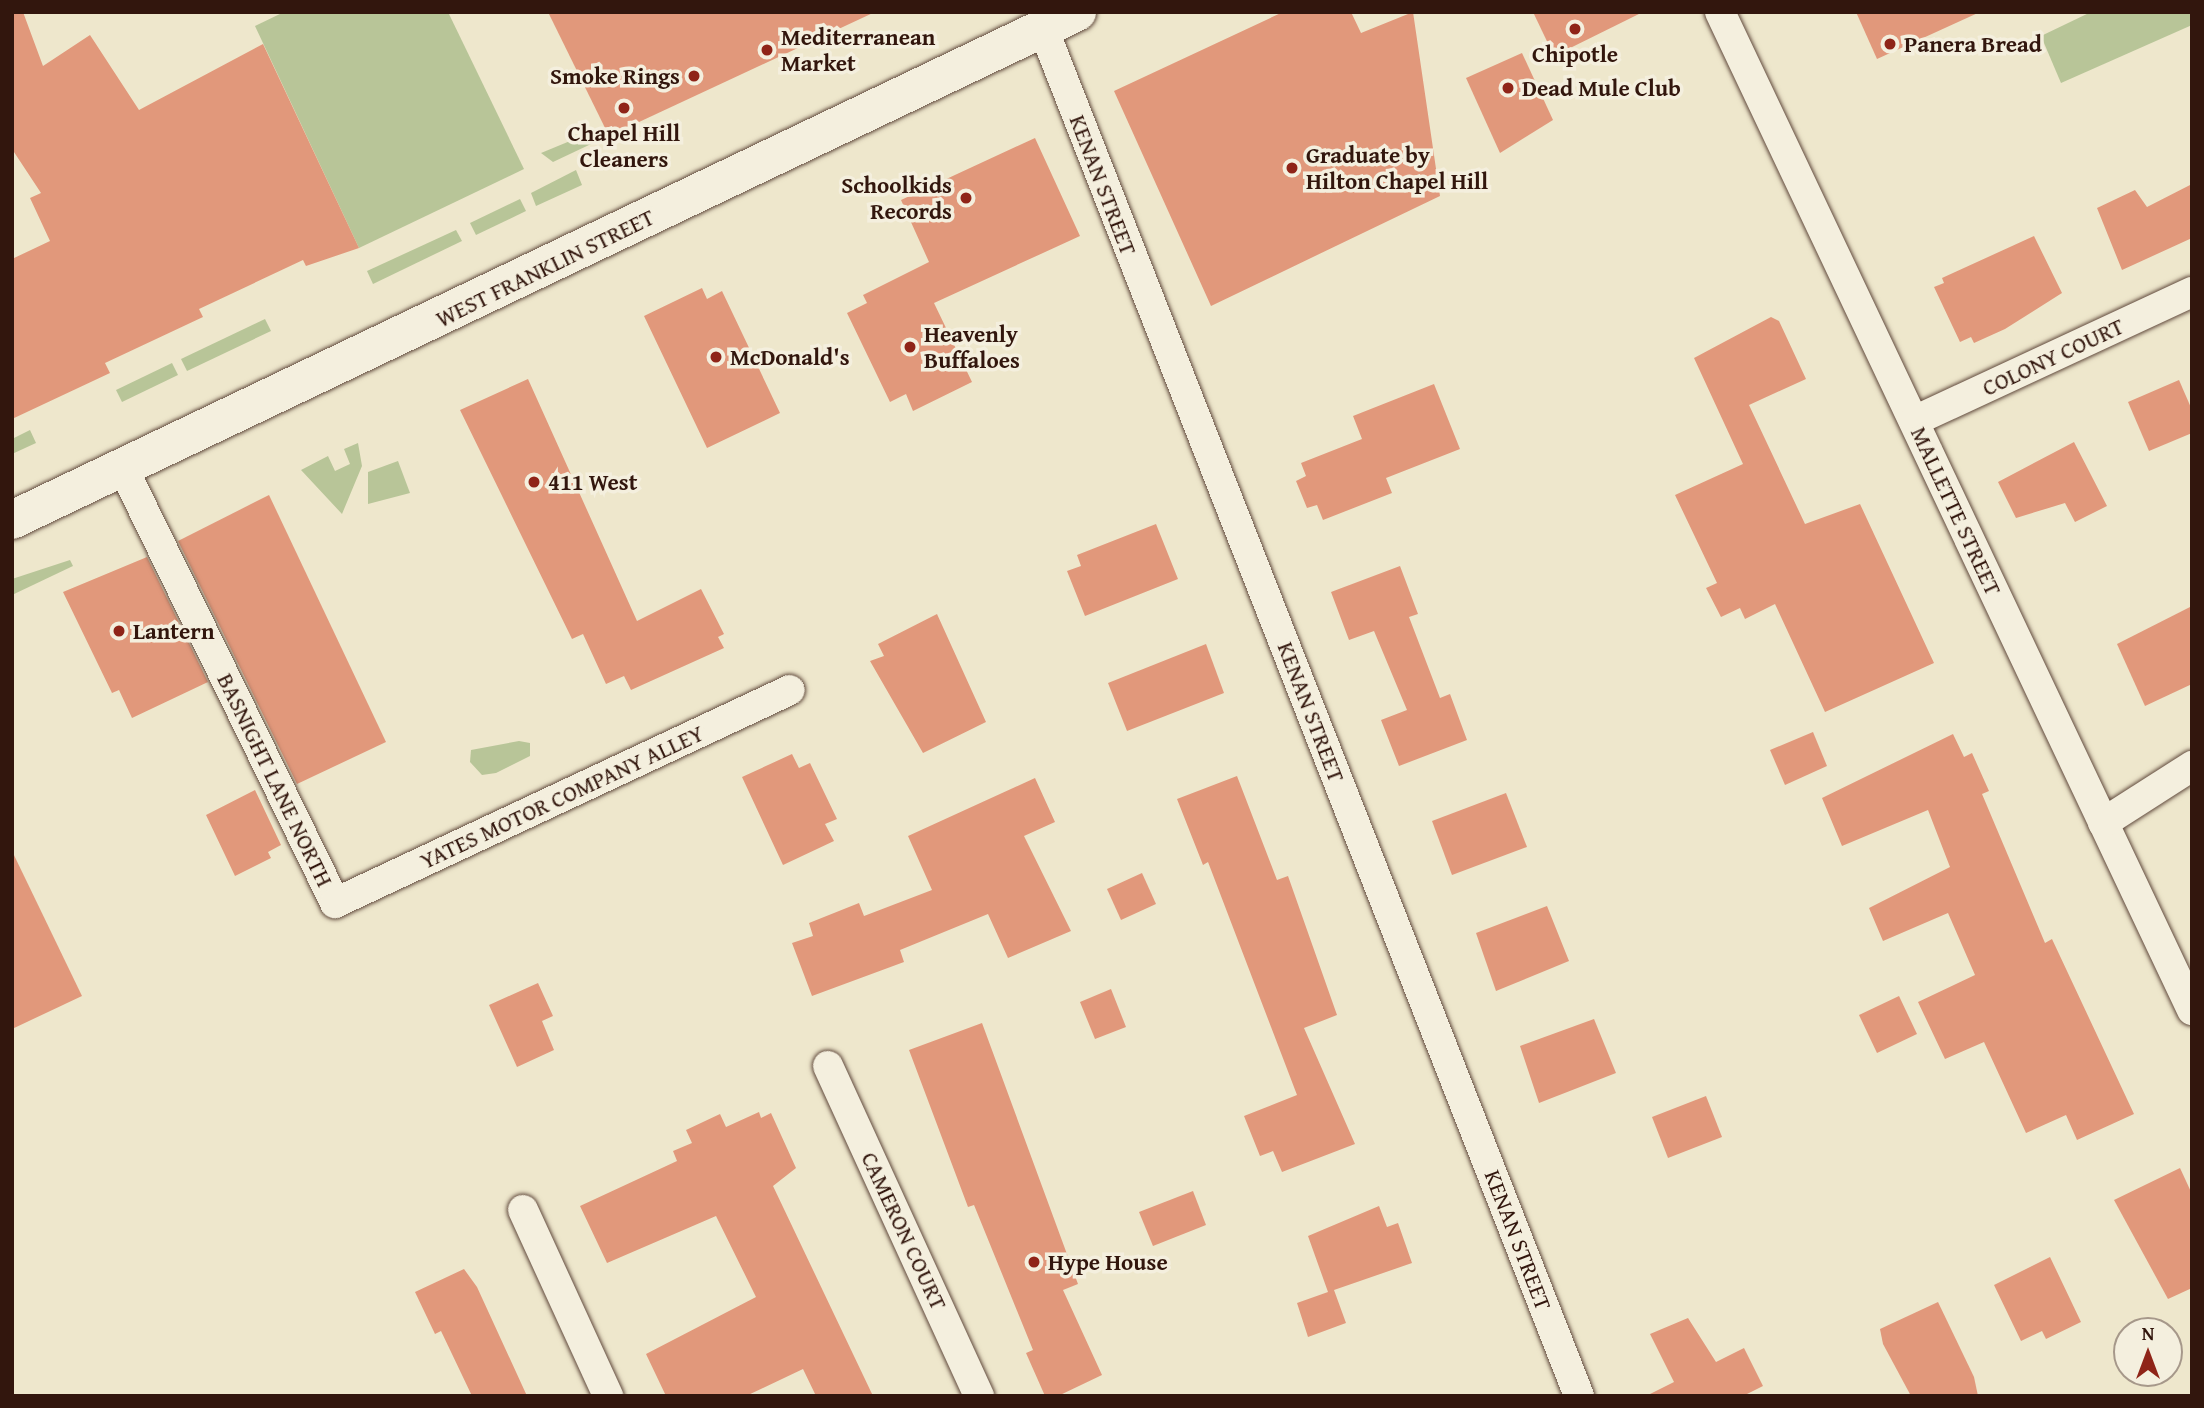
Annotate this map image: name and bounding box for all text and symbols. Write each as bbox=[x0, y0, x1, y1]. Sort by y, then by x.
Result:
marker: Chipotle bbox=[1567, 21, 1583, 37]
place label: Mediterranean Market bbox=[781, 23, 935, 77]
place label: Panera Bread bbox=[1904, 30, 2042, 58]
marker: Panera Bread bbox=[1882, 36, 1898, 52]
place label: Chipotle bbox=[1532, 40, 1618, 68]
marker: Mediterranean Market bbox=[759, 42, 775, 58]
place label: Smoke Rings bbox=[550, 62, 680, 90]
marker: Smoke Rings bbox=[686, 68, 702, 84]
place label: Dead Mule Club bbox=[1522, 74, 1681, 102]
marker: Dead Mule Club bbox=[1500, 80, 1516, 96]
marker: Chapel Hill Cleaners bbox=[616, 100, 632, 116]
street label: KENAN STREET bbox=[1064, 111, 1142, 259]
place label: Chapel Hill Cleaners bbox=[568, 119, 680, 173]
place label: Graduate by Hilton Chapel Hill bbox=[1306, 141, 1488, 195]
marker: Graduate by Hilton Chapel Hill bbox=[1284, 160, 1300, 176]
place label: Schoolkids Records bbox=[841, 171, 952, 225]
marker: Schoolkids Records bbox=[958, 190, 974, 206]
street label: WEST FRANKLIN STREET bbox=[431, 203, 659, 333]
street label: COLONY COURT bbox=[1978, 312, 2128, 402]
place label: Heavenly Buffaloes bbox=[924, 320, 1020, 374]
marker: Heavenly Buffaloes bbox=[902, 339, 918, 355]
place label: McDonald's bbox=[730, 343, 850, 371]
marker: McDonald's bbox=[708, 349, 724, 365]
street label: MALLETTE STREET bbox=[1905, 422, 2007, 600]
place label: 411 West bbox=[548, 468, 637, 496]
marker: 411 West bbox=[526, 474, 542, 490]
place label: Lantern bbox=[133, 617, 214, 645]
marker: Lantern bbox=[111, 623, 127, 639]
street label: KENAN STREET bbox=[1272, 638, 1350, 786]
street label: BASNIGHT LANE NORTH bbox=[211, 669, 339, 891]
street label: YATES MOTOR COMPANY ALLEY bbox=[416, 719, 708, 875]
street label: CAMERON COURT bbox=[855, 1148, 953, 1314]
street label: KENAN STREET bbox=[1479, 1166, 1557, 1314]
place label: Hype House bbox=[1048, 1248, 1168, 1276]
marker: Hype House bbox=[1026, 1254, 1042, 1270]
north arrow bbox=[2113, 1317, 2183, 1387]
text: N bbox=[2142, 1319, 2154, 1347]

